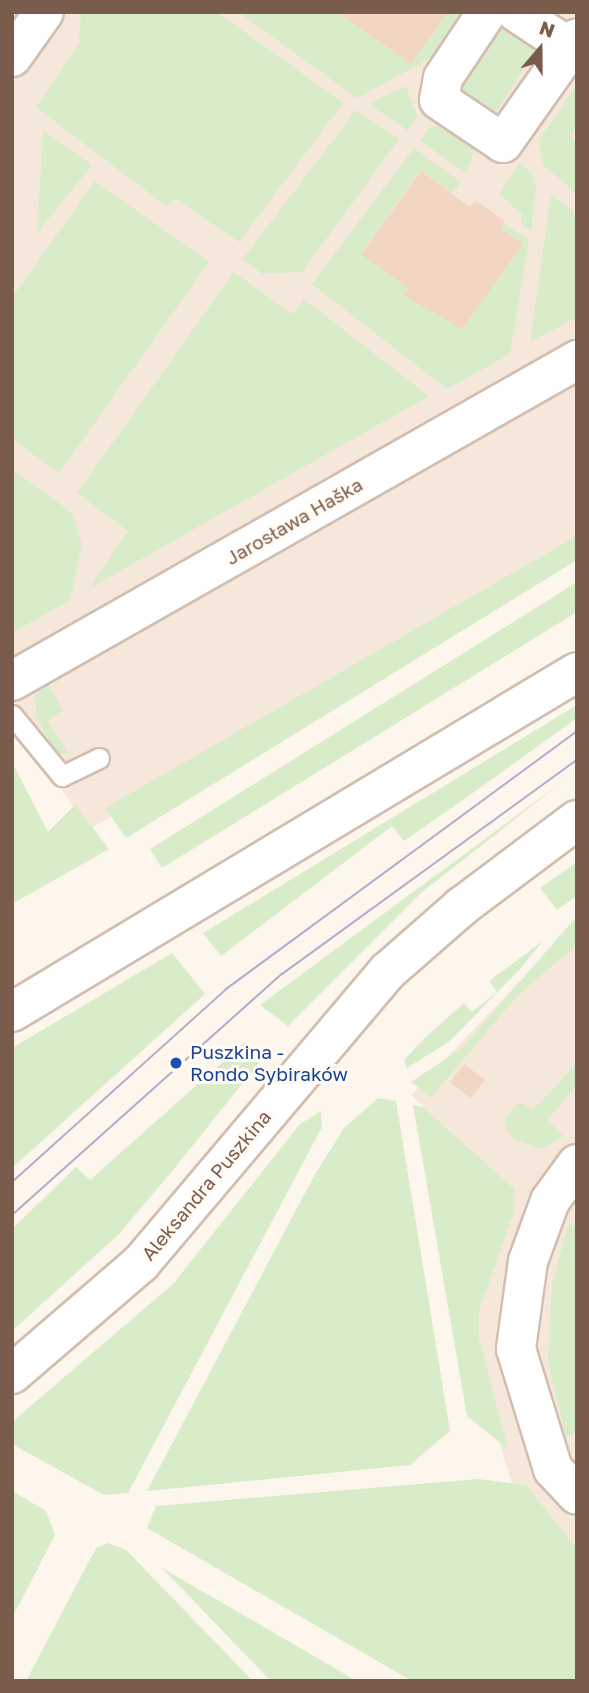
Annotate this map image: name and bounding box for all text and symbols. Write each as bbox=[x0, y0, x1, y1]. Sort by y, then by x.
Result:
north arrow bbox=[505, 14, 575, 84]
text: N bbox=[537, 16, 558, 42]
street label: Jarosława Haška bbox=[222, 473, 366, 569]
place label: Puszkina - Rondo Sybiraków bbox=[190, 1041, 348, 1085]
marker: Puszkina - Rondo Sybiraków bbox=[168, 1055, 184, 1071]
street label: Aleksandra Puszkina bbox=[137, 1105, 275, 1265]

